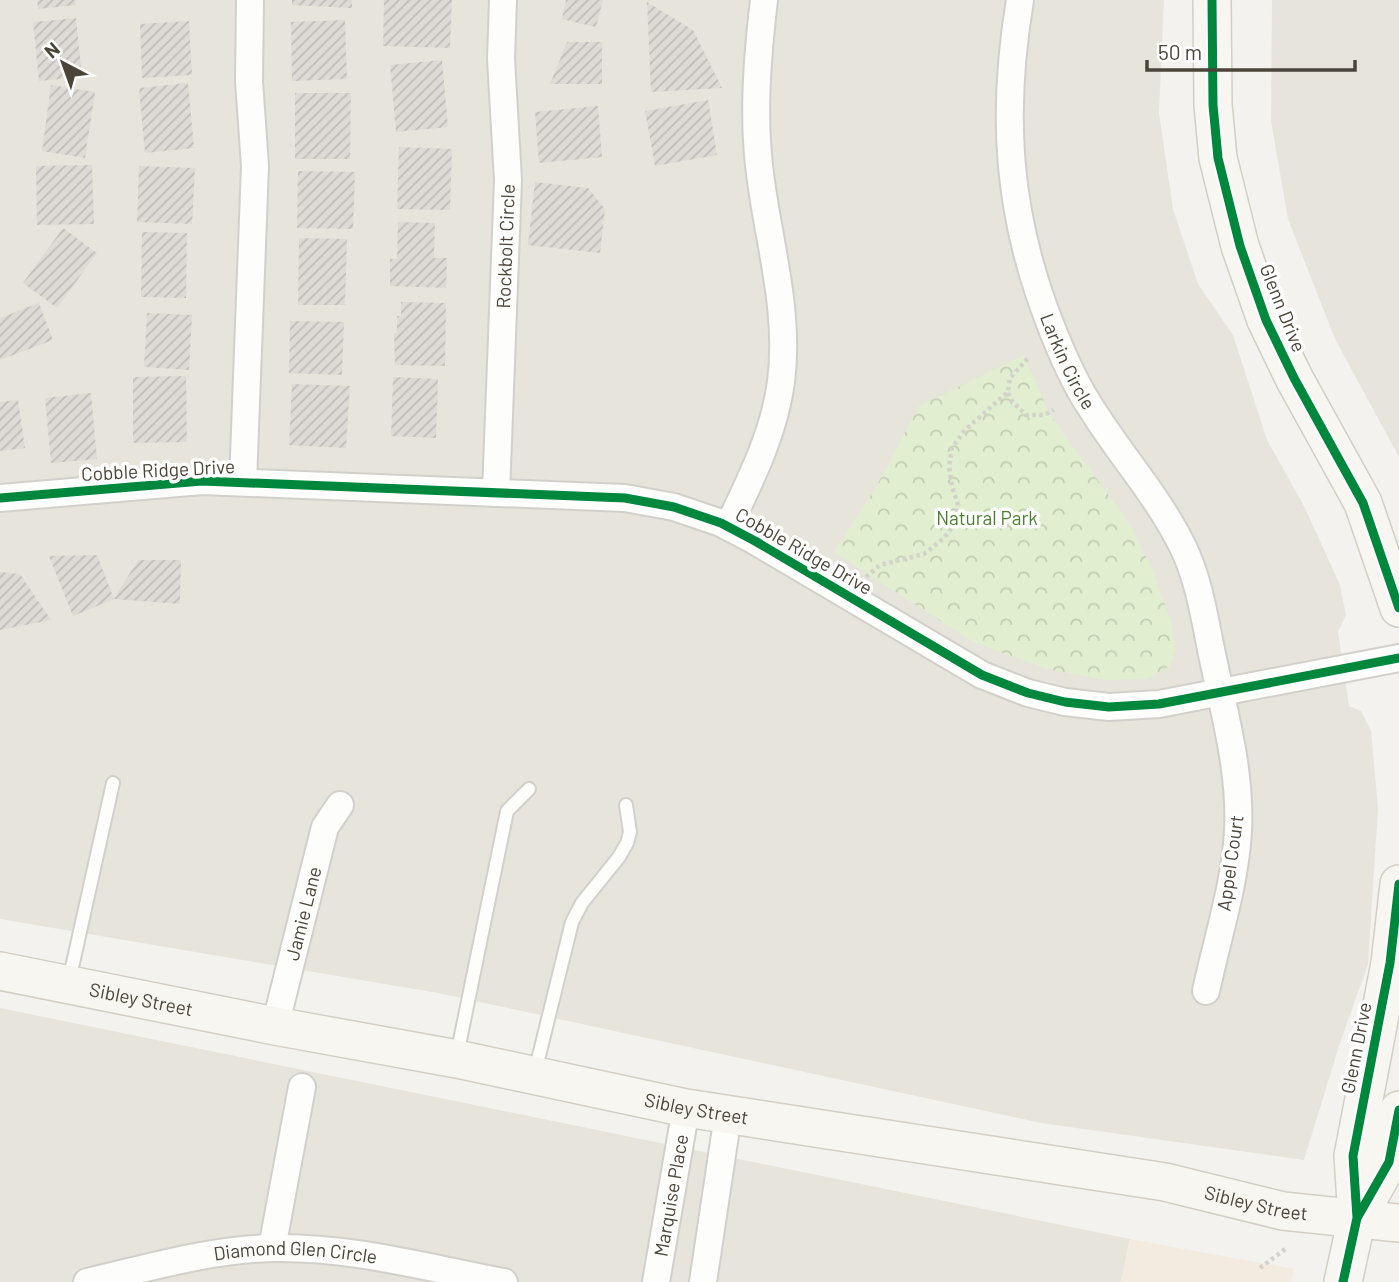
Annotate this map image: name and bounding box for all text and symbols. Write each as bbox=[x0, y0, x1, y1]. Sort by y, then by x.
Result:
north arrow bbox=[28, 28, 98, 98]
scale bar bbox=[1147, 28, 1355, 72]
text: N bbox=[39, 37, 64, 63]
text: 50 m bbox=[1158, 39, 1202, 64]
street label: Rockbolt Circle bbox=[491, 183, 519, 309]
street label: Glenn Drive bbox=[1255, 260, 1312, 355]
street label: Larkin Circle bbox=[1036, 310, 1101, 413]
street label: Cobble Ridge Drive bbox=[80, 454, 236, 485]
street label: Cobble Ridge Drive bbox=[732, 502, 877, 599]
park label: Natural Park bbox=[936, 506, 1038, 529]
street label: Appel Court bbox=[1211, 813, 1248, 912]
street label: Jamie Lane bbox=[280, 864, 326, 963]
street label: Sibley Street bbox=[88, 977, 195, 1020]
street label: Glenn Drive bbox=[1335, 1000, 1376, 1096]
street label: Sibley Street bbox=[642, 1087, 750, 1128]
street label: Marquise Place bbox=[649, 1132, 692, 1258]
street label: Sibley Street bbox=[1202, 1180, 1309, 1224]
street label: Diamond Glen Circle bbox=[212, 1236, 379, 1268]

